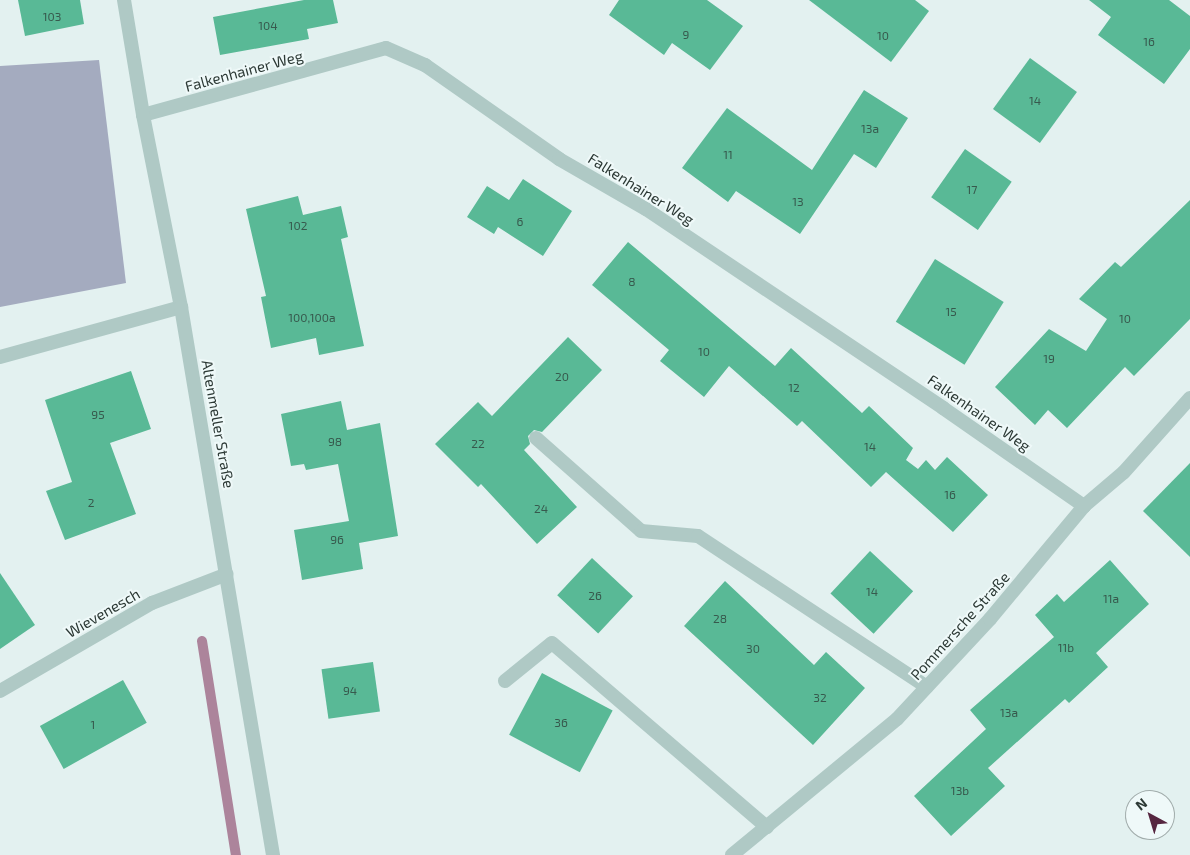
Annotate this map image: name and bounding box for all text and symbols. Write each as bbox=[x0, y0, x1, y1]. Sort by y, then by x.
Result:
house number: 103 bbox=[43, 10, 61, 24]
house number: 104 bbox=[258, 19, 278, 33]
house number: 9 bbox=[683, 28, 689, 42]
house number: 10 bbox=[877, 29, 889, 43]
house number: 16 bbox=[1143, 35, 1155, 49]
street label: Falkenhainer Weg bbox=[183, 47, 305, 95]
house number: 14 bbox=[1029, 94, 1041, 108]
house number: 13a bbox=[861, 122, 879, 136]
house number: 11 bbox=[723, 148, 733, 162]
street label: Falkenhainer Weg bbox=[585, 149, 697, 229]
house number: 17 bbox=[967, 183, 977, 197]
house number: 13 bbox=[792, 195, 804, 209]
house number: 6 bbox=[517, 215, 523, 229]
house number: 102 bbox=[289, 219, 307, 233]
house number: 8 bbox=[628, 275, 636, 289]
house number: 15 bbox=[945, 305, 957, 319]
house number: 100,100a bbox=[288, 311, 336, 325]
house number: 10 bbox=[1119, 312, 1131, 326]
house number: 10 bbox=[698, 345, 710, 359]
house number: 19 bbox=[1043, 352, 1055, 366]
street label: Altenmeller Straße bbox=[198, 358, 238, 490]
house number: 20 bbox=[555, 370, 569, 384]
street label: Falkenhainer Weg bbox=[924, 371, 1034, 455]
house number: 12 bbox=[788, 381, 800, 395]
house number: 95 bbox=[91, 408, 105, 422]
house number: 98 bbox=[328, 435, 342, 449]
house number: 22 bbox=[471, 437, 485, 451]
house number: 14 bbox=[864, 440, 876, 454]
house number: 16 bbox=[944, 488, 956, 502]
house number: 2 bbox=[88, 496, 94, 510]
house number: 24 bbox=[534, 502, 548, 516]
house number: 96 bbox=[330, 533, 344, 547]
street label: Pommersche Straße bbox=[907, 568, 1013, 684]
street label: Wievenesch bbox=[63, 585, 143, 641]
house number: 14 bbox=[866, 585, 878, 599]
house number: 26 bbox=[588, 589, 602, 603]
house number: 11a bbox=[1103, 592, 1119, 606]
house number: 28 bbox=[713, 612, 727, 626]
house number: 11b bbox=[1058, 641, 1074, 655]
house number: 30 bbox=[746, 642, 760, 656]
house number: 94 bbox=[343, 684, 357, 698]
house number: 32 bbox=[813, 691, 827, 705]
house number: 13a bbox=[1000, 706, 1018, 720]
house number: 36 bbox=[554, 716, 568, 730]
house number: 1 bbox=[91, 718, 95, 732]
house number: 13b bbox=[951, 784, 969, 798]
north arrow bbox=[1125, 790, 1175, 840]
text: N bbox=[1132, 794, 1150, 814]

